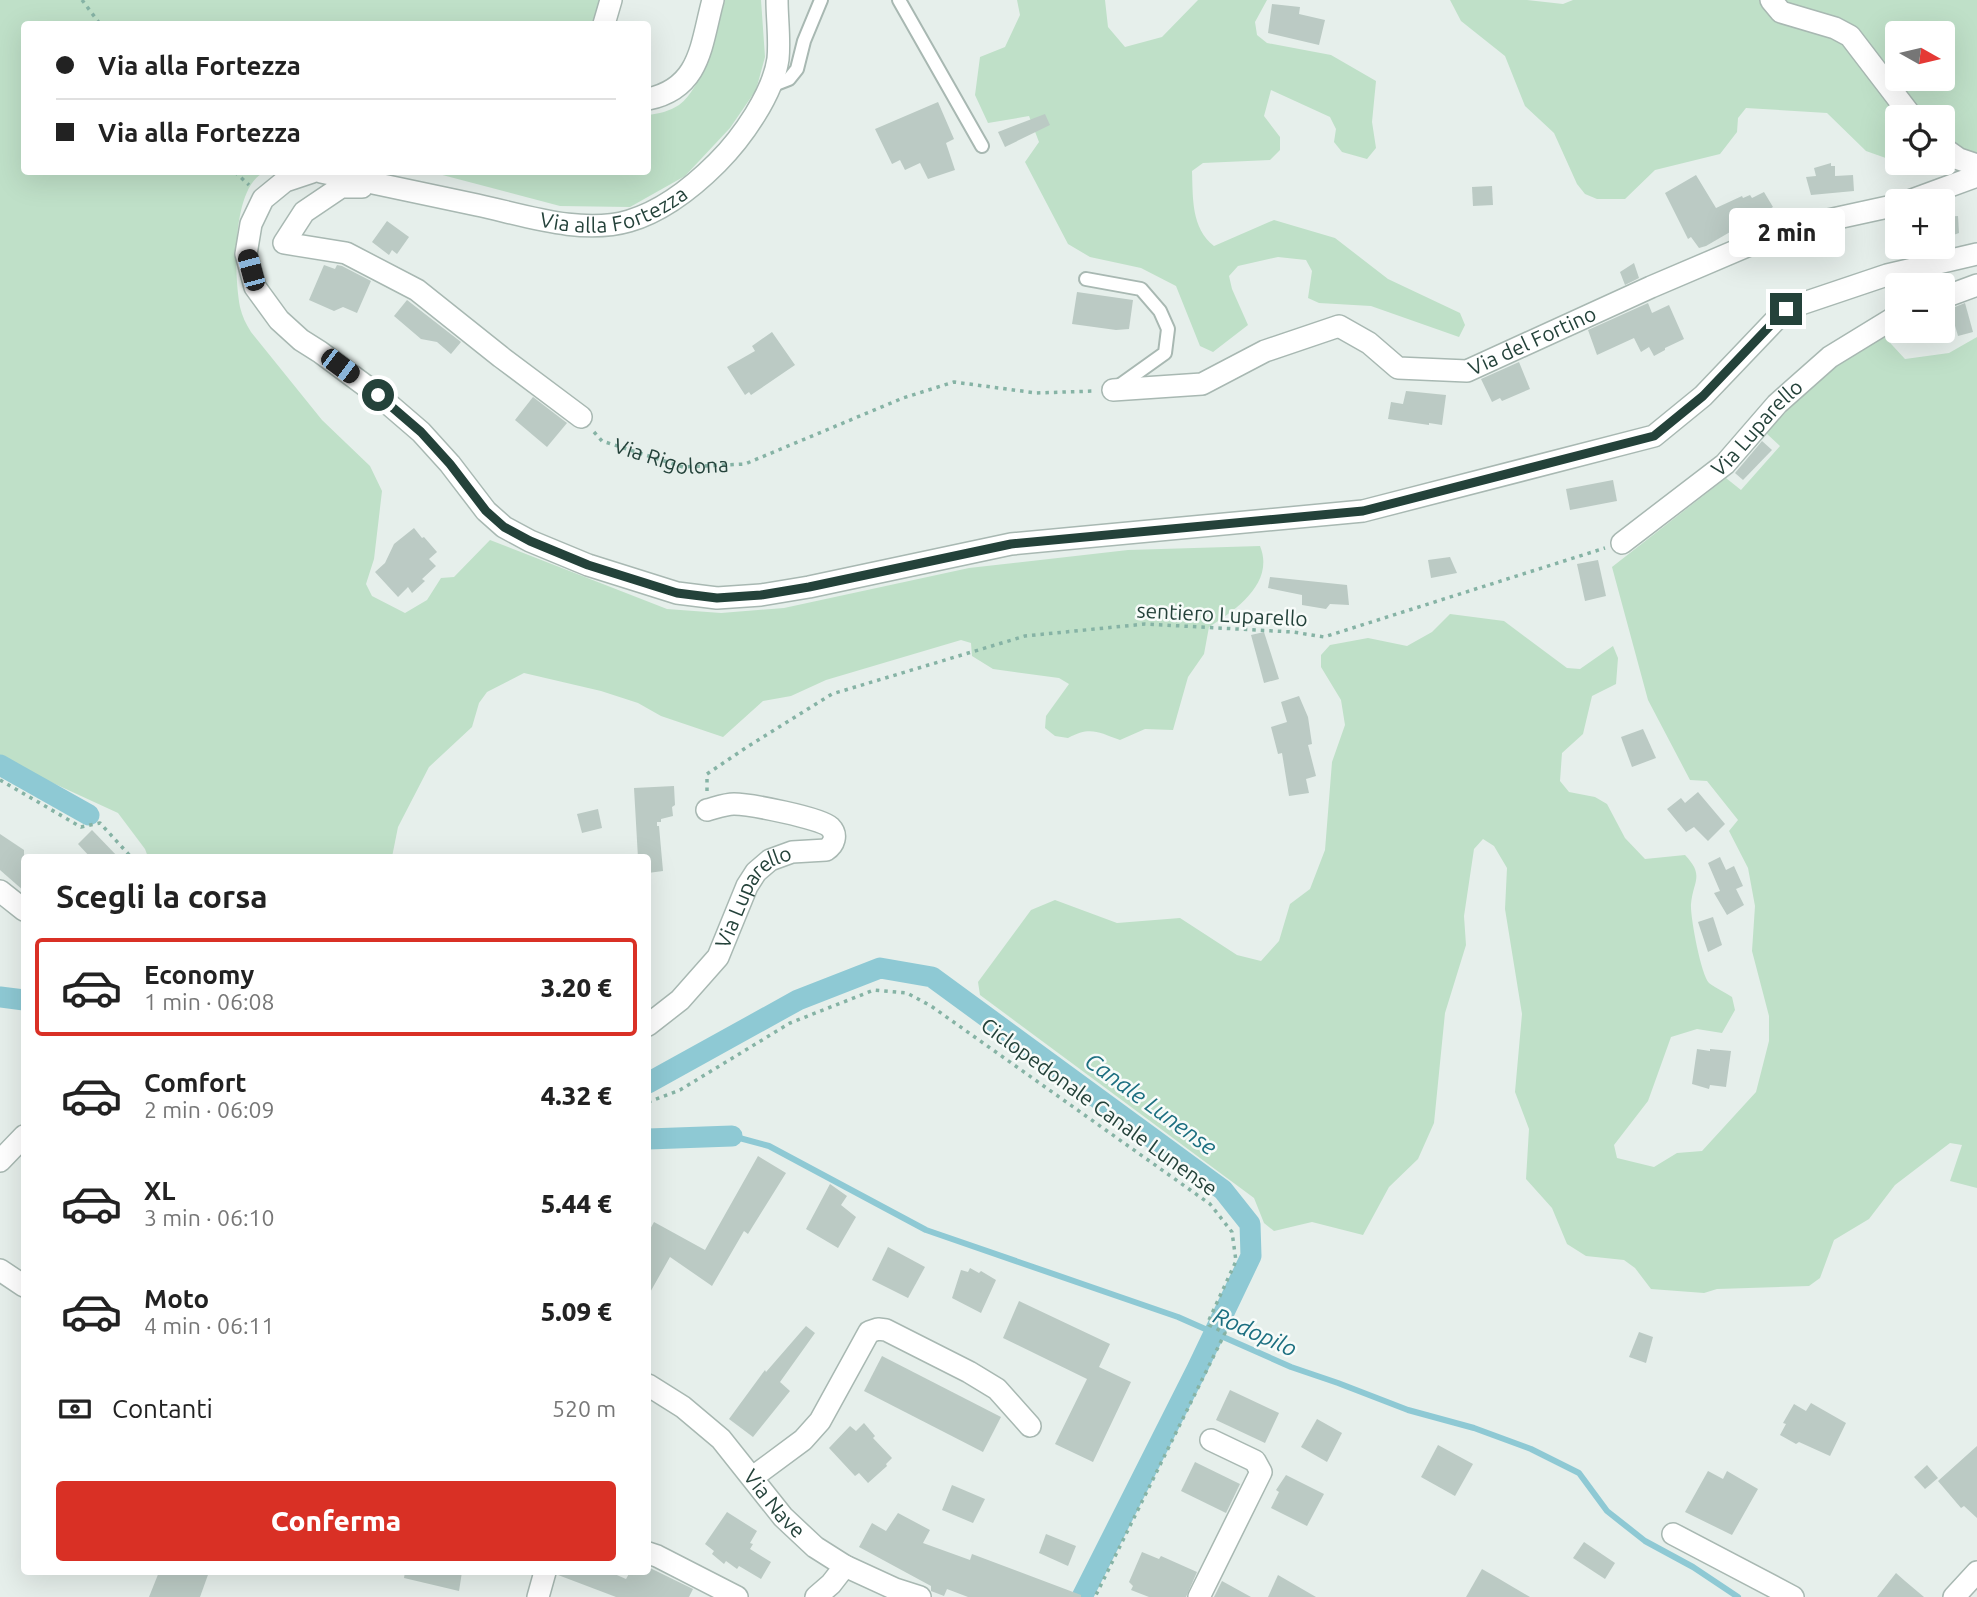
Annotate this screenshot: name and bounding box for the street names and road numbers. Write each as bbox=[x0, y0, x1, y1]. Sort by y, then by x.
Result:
street label: Via alla Fortezza bbox=[538, 181, 692, 237]
street label: Via del Fortino bbox=[1464, 301, 1600, 380]
street label: Via Luparello bbox=[1706, 374, 1807, 481]
street label: Via Rigolona bbox=[611, 433, 729, 479]
street label: sentiero Luparello bbox=[1136, 598, 1308, 630]
street label: Via Luparello bbox=[710, 840, 794, 952]
street label: Ciclopedonale Canale Lunense bbox=[977, 1012, 1222, 1200]
street label: Via Nave bbox=[739, 1464, 810, 1542]

